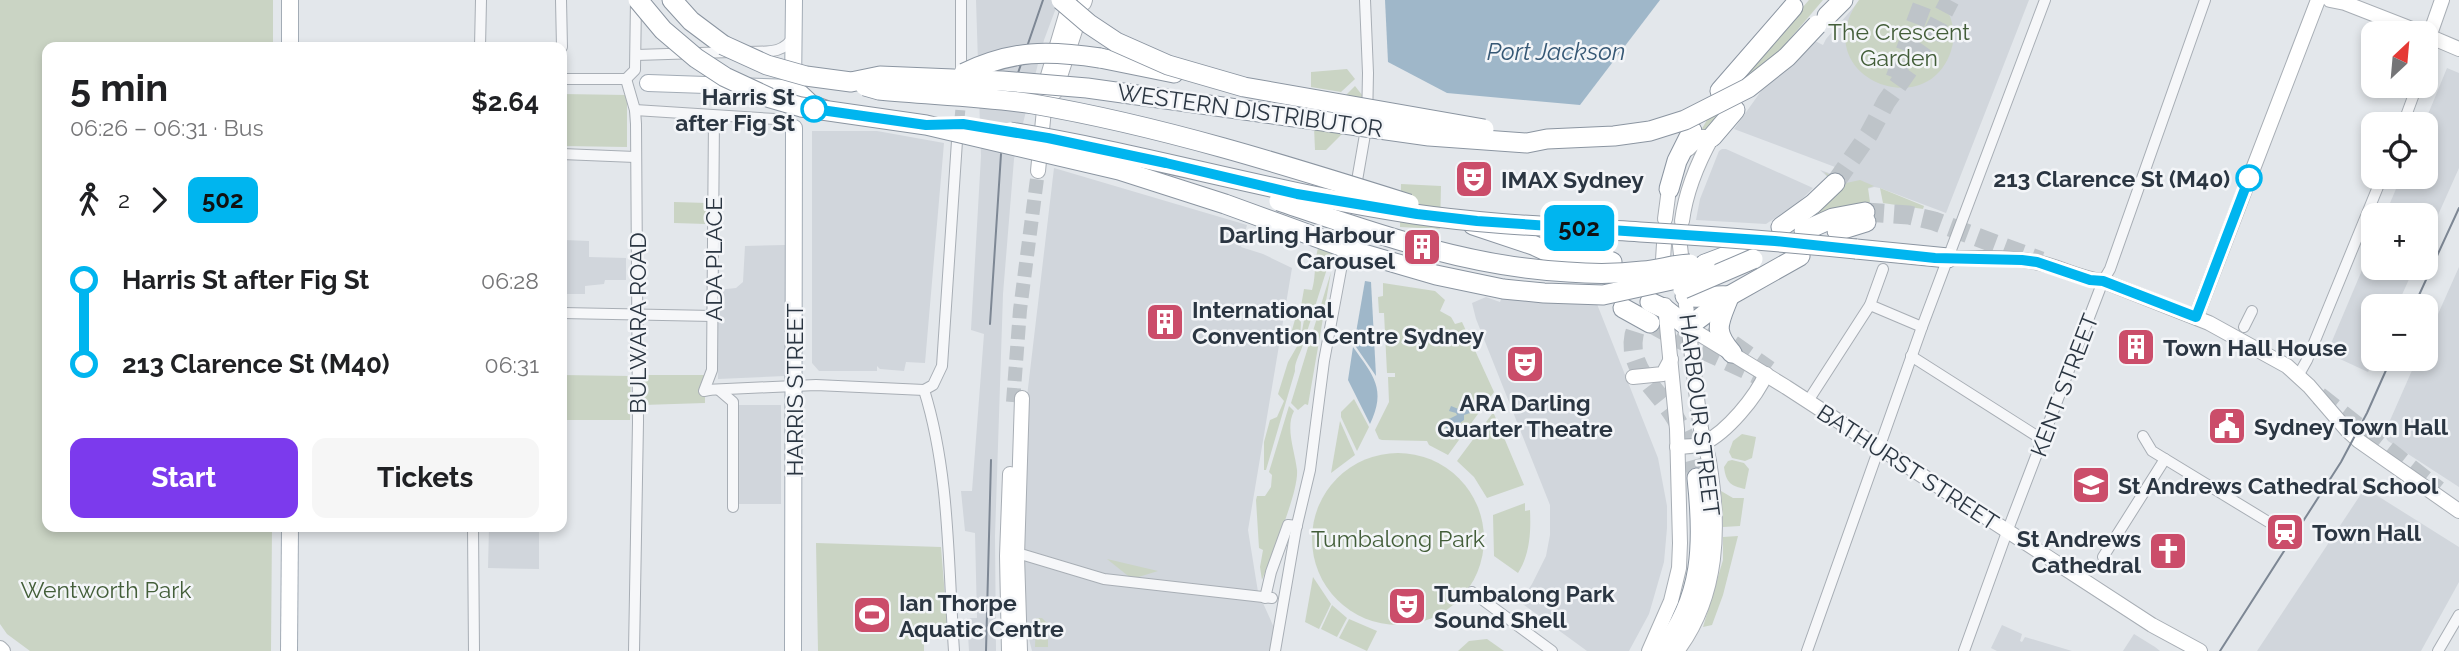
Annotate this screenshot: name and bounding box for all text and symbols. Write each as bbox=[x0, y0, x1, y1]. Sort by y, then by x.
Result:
park label: The Crescent Garden bbox=[1828, 18, 1970, 71]
north arrow bbox=[2361, 21, 2438, 98]
map controls bbox=[2361, 21, 2438, 371]
water label: Port Jackson bbox=[1487, 37, 1625, 66]
text: 5 min bbox=[70, 65, 168, 110]
street label: WESTERN DISTRIBUTOR bbox=[1116, 78, 1384, 142]
place label: Harris St after Fig St bbox=[675, 83, 795, 136]
text: $2.64 bbox=[471, 87, 539, 117]
marker: Harris St after Fig St bbox=[801, 96, 827, 122]
button: locate bbox=[2361, 112, 2438, 189]
text: 06:26 – 06:31 · Bus bbox=[70, 114, 264, 141]
theatre icon: IMAX Sydney bbox=[1453, 158, 1495, 200]
place label: 213 Clarence St (M40) bbox=[1993, 165, 2230, 192]
marker: 213 Clarence St (M40) bbox=[2236, 165, 2262, 191]
place label: IMAX Sydney bbox=[1501, 166, 1644, 193]
icon: walk bbox=[70, 181, 108, 219]
icon: forward bbox=[140, 181, 178, 219]
text: 502 bbox=[202, 185, 244, 214]
text: 2 bbox=[118, 186, 130, 213]
street label: ADA PLACE bbox=[700, 197, 727, 321]
button: + bbox=[2361, 203, 2438, 280]
line badge: 502 bbox=[1539, 205, 1619, 251]
text: 502 bbox=[1558, 213, 1600, 242]
place label: Darling Harbour Carousel bbox=[1219, 221, 1396, 274]
building icon: Darling Harbour Carousel bbox=[1401, 226, 1443, 268]
street label: BULWARA ROAD bbox=[624, 232, 651, 414]
text: Harris St after Fig St bbox=[122, 265, 369, 295]
text: 06:28 bbox=[481, 267, 539, 294]
button: − bbox=[2361, 294, 2438, 371]
place label: International Convention Centre Sydney bbox=[1192, 296, 1485, 349]
building icon: International Convention Centre Sydney bbox=[1144, 301, 1186, 343]
street label: HARRIS STREET bbox=[781, 303, 808, 477]
street label: KENT STREET bbox=[2024, 310, 2104, 460]
street label: HARBOUR STREET bbox=[1674, 312, 1726, 518]
building icon: Town Hall House bbox=[2115, 326, 2157, 368]
place label: Town Hall House bbox=[2163, 334, 2347, 361]
theatre icon: ARA Darling Quarter Theatre bbox=[1504, 343, 1546, 385]
text: 213 Clarence St (M40) bbox=[122, 349, 390, 379]
text: 06:31 bbox=[485, 351, 539, 378]
place label: ARA Darling Quarter Theatre bbox=[1437, 389, 1613, 442]
street label: BATHURST STREET bbox=[1812, 398, 2004, 536]
public building icon: Sydney Town Hall bbox=[2206, 405, 2248, 447]
place label: Sydney Town Hall bbox=[2254, 413, 2449, 440]
button: Start bbox=[70, 438, 298, 518]
button: Tickets bbox=[312, 438, 539, 518]
school or university icon: St Andrews Cathedral School bbox=[2070, 464, 2112, 506]
place label: St Andrews Cathedral School bbox=[2118, 472, 2439, 499]
station icon: Town Hall bbox=[2264, 511, 2306, 553]
place label: Town Hall bbox=[2312, 519, 2422, 546]
park label: Tumbalong Park bbox=[1311, 525, 1485, 552]
place label: St Andrews Cathedral bbox=[2017, 525, 2142, 578]
church icon: St Andrews Cathedral bbox=[2147, 530, 2189, 572]
park label: Wentworth Park bbox=[20, 576, 192, 603]
place label: Tumbalong Park Sound Shell bbox=[1434, 580, 1615, 633]
theatre icon: Tumbalong Park Sound Shell bbox=[1386, 585, 1428, 627]
place label: Ian Thorpe Aquatic Centre bbox=[899, 589, 1064, 642]
sports icon: Ian Thorpe Aquatic Centre bbox=[851, 594, 893, 636]

